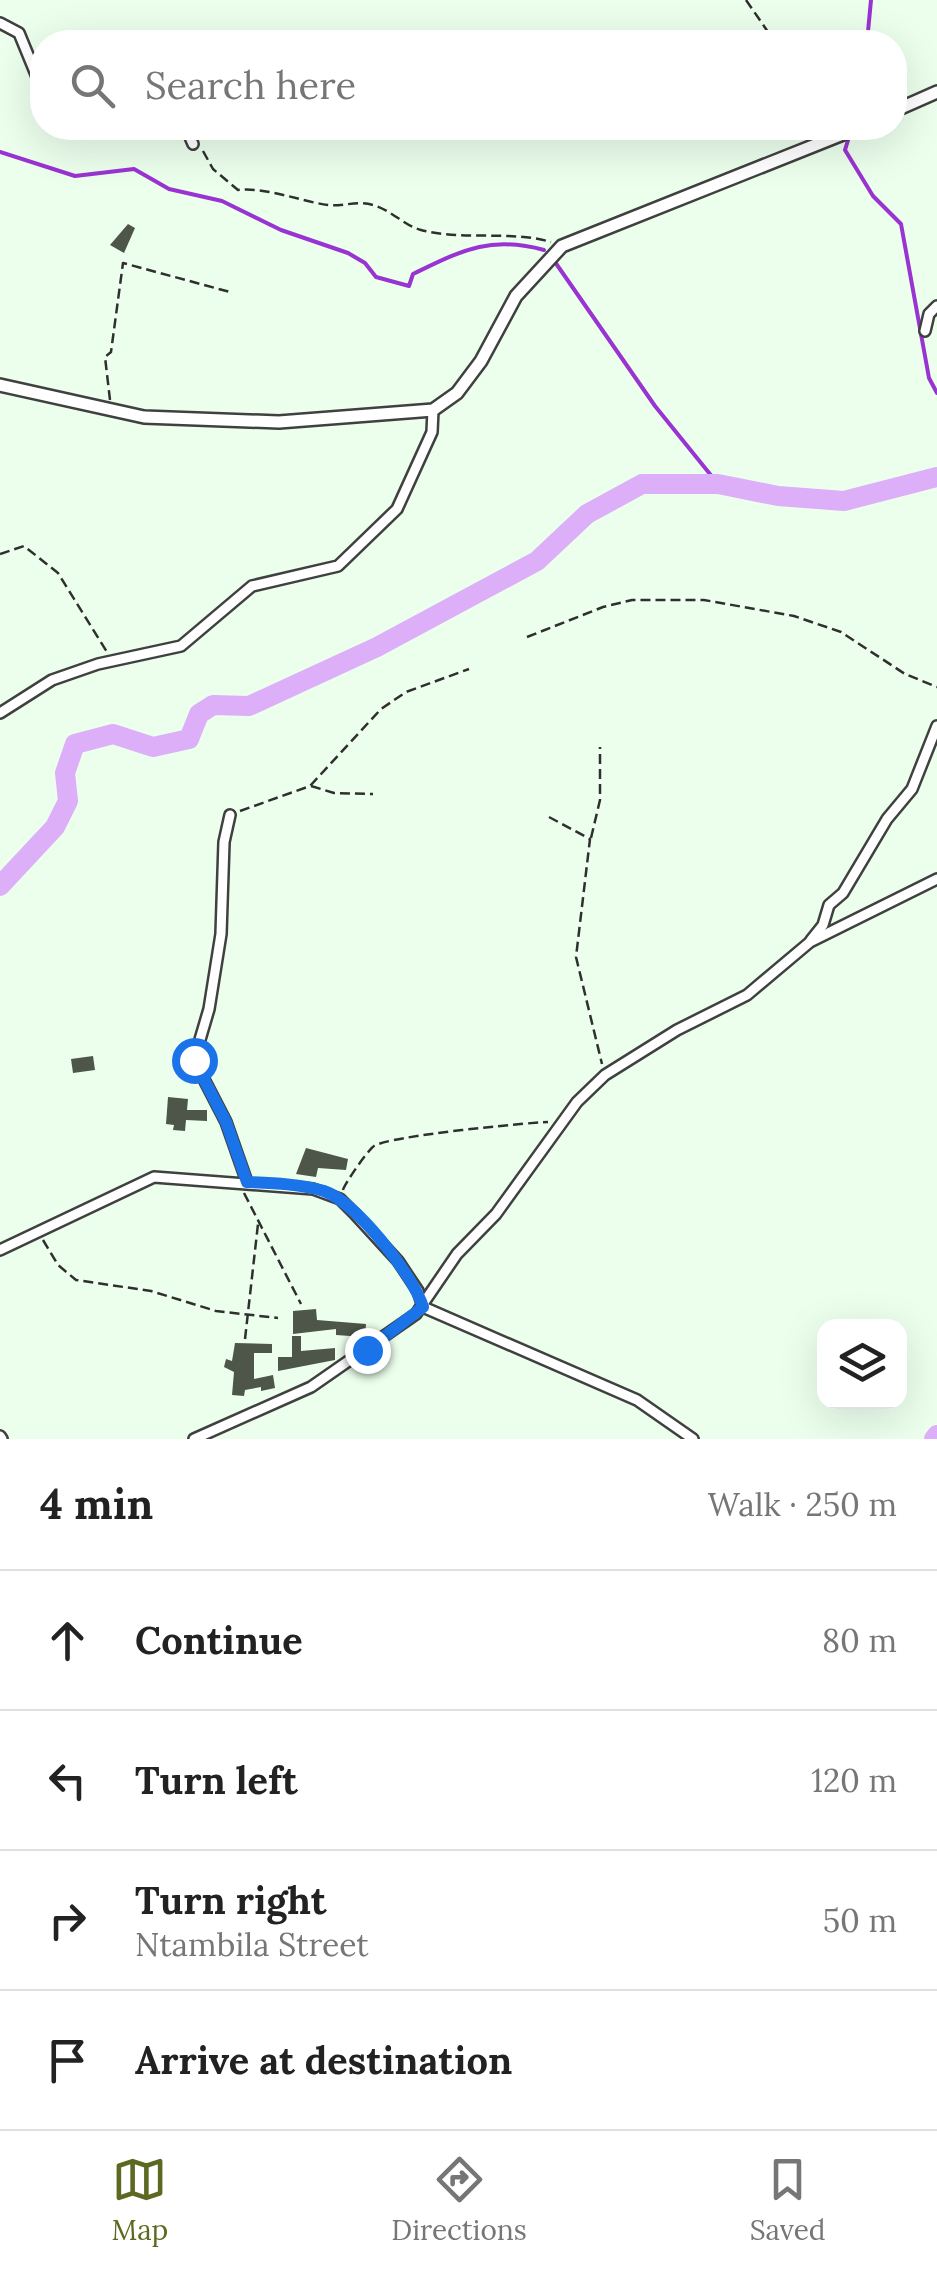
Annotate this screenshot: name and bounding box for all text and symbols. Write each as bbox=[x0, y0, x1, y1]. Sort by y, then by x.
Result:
search box bbox=[30, 30, 907, 140]
icon: search bbox=[65, 58, 120, 113]
text: Search here bbox=[145, 61, 356, 109]
route start bbox=[172, 1038, 218, 1084]
map controls bbox=[817, 1319, 907, 1409]
button: layers bbox=[817, 1319, 907, 1409]
route end bbox=[345, 1328, 391, 1374]
text: 4 min bbox=[40, 1477, 153, 1531]
text: Walk · 250 m bbox=[708, 1484, 897, 1525]
icon: ahead bbox=[40, 1613, 95, 1668]
text: Continue bbox=[135, 1616, 303, 1664]
text: 80 m bbox=[822, 1620, 897, 1661]
icon: left bbox=[40, 1753, 95, 1808]
text: Turn left bbox=[135, 1756, 298, 1804]
text: 120 m bbox=[811, 1760, 897, 1801]
text: Turn right bbox=[135, 1876, 326, 1924]
icon: right bbox=[40, 1893, 95, 1948]
text: 50 m bbox=[823, 1900, 897, 1941]
text: Ntambila Street bbox=[135, 1924, 369, 1965]
icon: arrive bbox=[40, 2033, 95, 2088]
text: Arrive at destination bbox=[135, 2036, 512, 2084]
tab: Map bbox=[111, 2152, 168, 2248]
tab: Directions bbox=[391, 2152, 527, 2248]
tab: Saved bbox=[750, 2152, 826, 2248]

